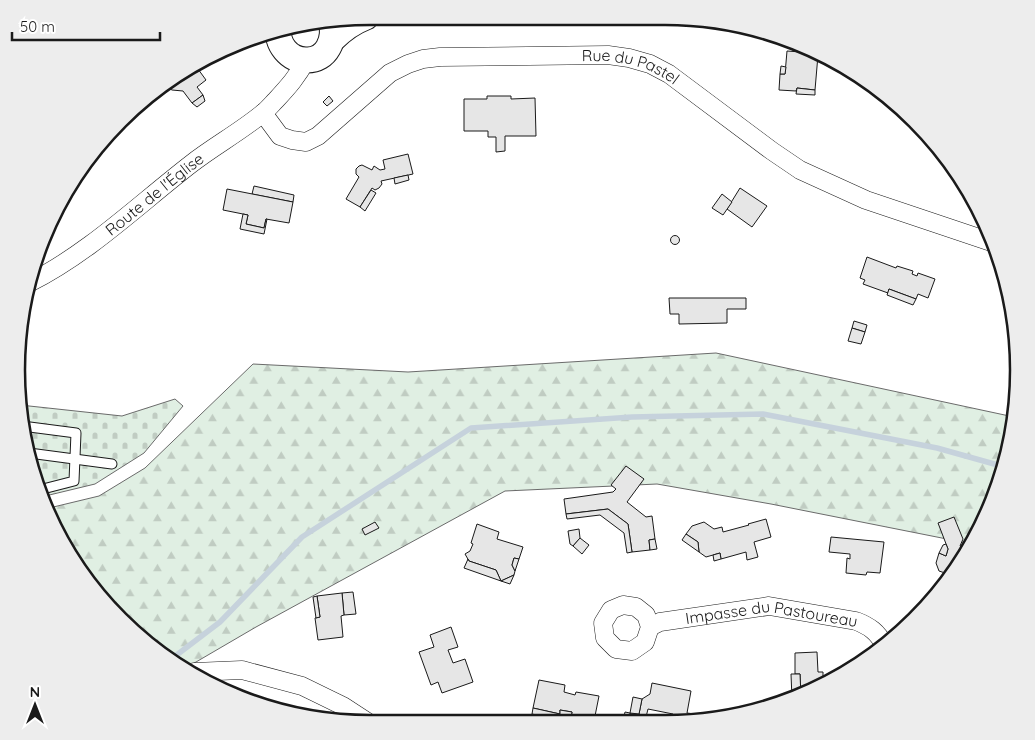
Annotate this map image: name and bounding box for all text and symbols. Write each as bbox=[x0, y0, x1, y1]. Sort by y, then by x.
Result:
scale bar bbox=[12, 10, 160, 42]
text: 50 m bbox=[20, 17, 55, 36]
street label: Rue du Pastel bbox=[582, 45, 683, 88]
street label: Route de l'Église bbox=[101, 148, 207, 240]
street label: Impasse du Pastoureau bbox=[684, 596, 859, 631]
north arrow bbox=[10, 680, 60, 730]
text: N bbox=[30, 683, 40, 701]

